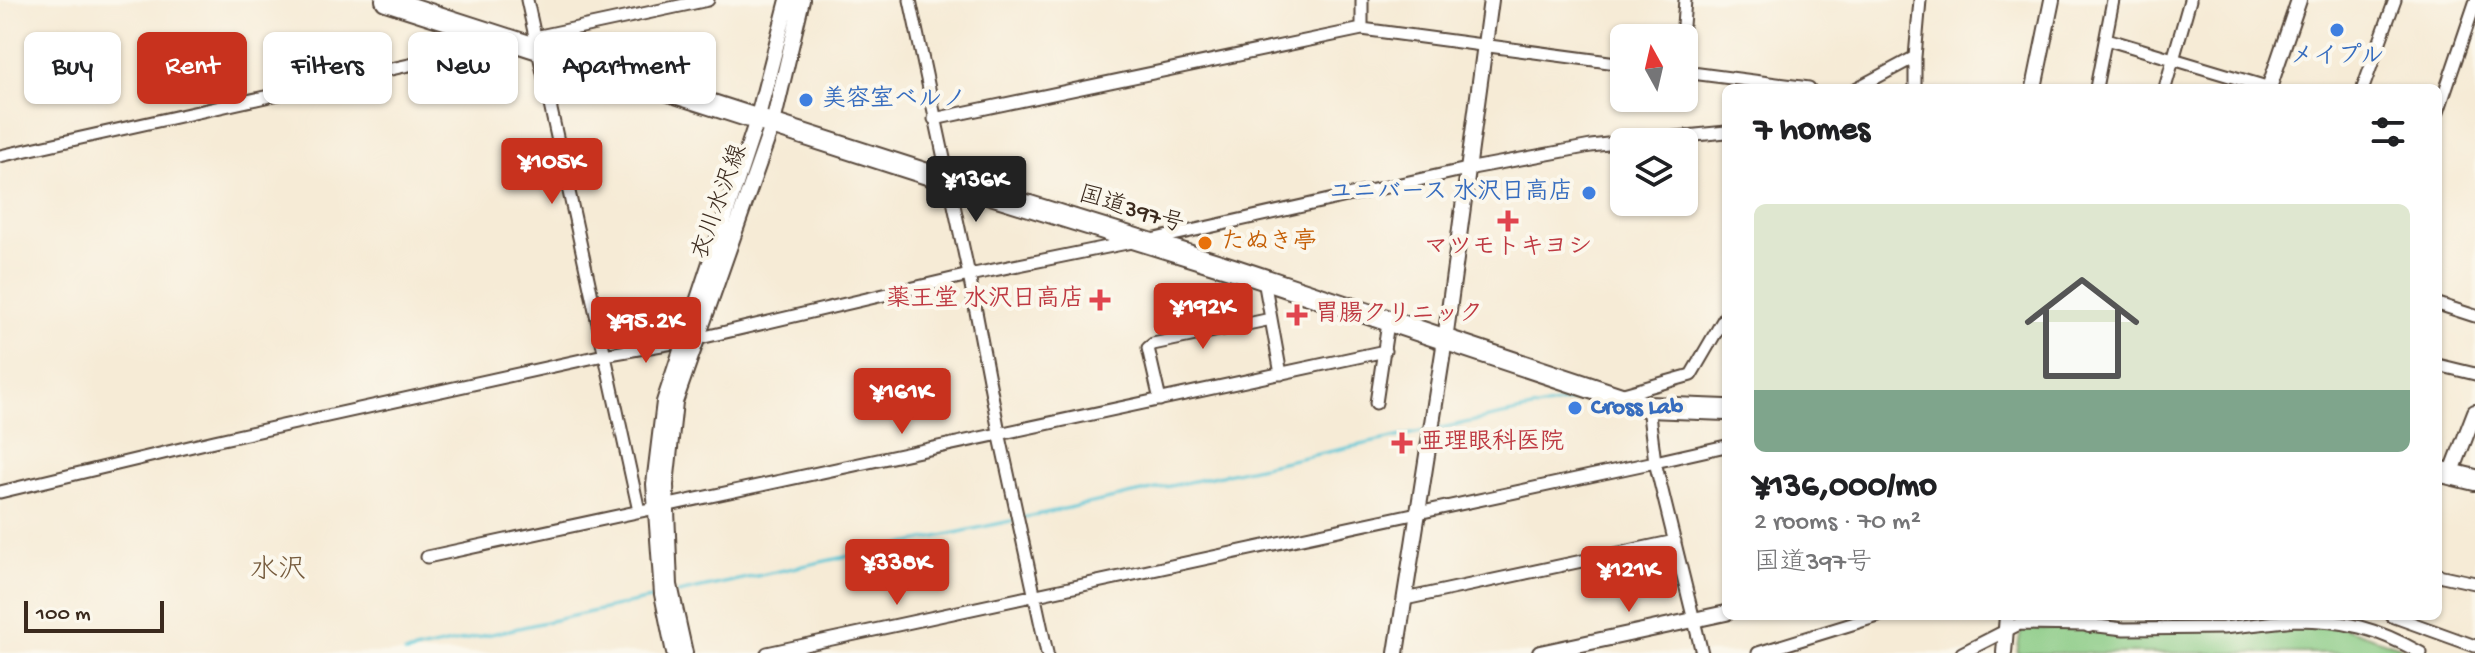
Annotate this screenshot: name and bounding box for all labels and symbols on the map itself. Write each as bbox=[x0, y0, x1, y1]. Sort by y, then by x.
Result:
marker: メイプル bbox=[2328, 21, 2346, 39]
north arrow bbox=[1610, 24, 1698, 112]
place label: メイプル bbox=[2290, 42, 2384, 72]
place label: 美容室ベルノ bbox=[822, 85, 966, 115]
marker: 美容室ベルノ bbox=[797, 91, 815, 109]
pin: ¥105K bbox=[496, 138, 608, 206]
street label: 衣川水沢線 bbox=[686, 140, 755, 263]
pin: ¥136K bbox=[920, 156, 1032, 224]
place label: ユニバース 水沢日高店 bbox=[1329, 178, 1573, 208]
street label: 国道397号 bbox=[1075, 180, 1188, 241]
marker: ユニバース 水沢日高店 bbox=[1580, 184, 1598, 202]
marker: マツモトキヨシ bbox=[1499, 212, 1517, 230]
place label: たぬき亭 bbox=[1221, 228, 1317, 258]
marker: たぬき亭 bbox=[1196, 234, 1214, 252]
place label: マツモトキヨシ bbox=[1424, 234, 1592, 263]
pin: ¥192K bbox=[1147, 283, 1259, 351]
place label: 薬王堂 水沢日高店 bbox=[886, 285, 1084, 315]
marker: 薬王堂 水沢日高店 bbox=[1091, 291, 1109, 309]
pin: ¥95.2K bbox=[581, 297, 711, 365]
place label: 胃腸クリニック bbox=[1315, 301, 1483, 330]
marker: 胃腸クリニック bbox=[1286, 304, 1308, 326]
pin: ¥161K bbox=[846, 368, 958, 436]
place label: Cross Lab bbox=[1591, 394, 1683, 423]
marker: Cross Lab bbox=[1566, 399, 1584, 417]
place label: 亜理眼科医院 bbox=[1420, 428, 1564, 458]
marker: 亜理眼科医院 bbox=[1391, 432, 1413, 454]
pin: ¥338K bbox=[841, 539, 953, 607]
pin: ¥121K bbox=[1573, 546, 1685, 614]
district label: 水沢 bbox=[250, 555, 306, 588]
scale bar bbox=[24, 597, 164, 633]

